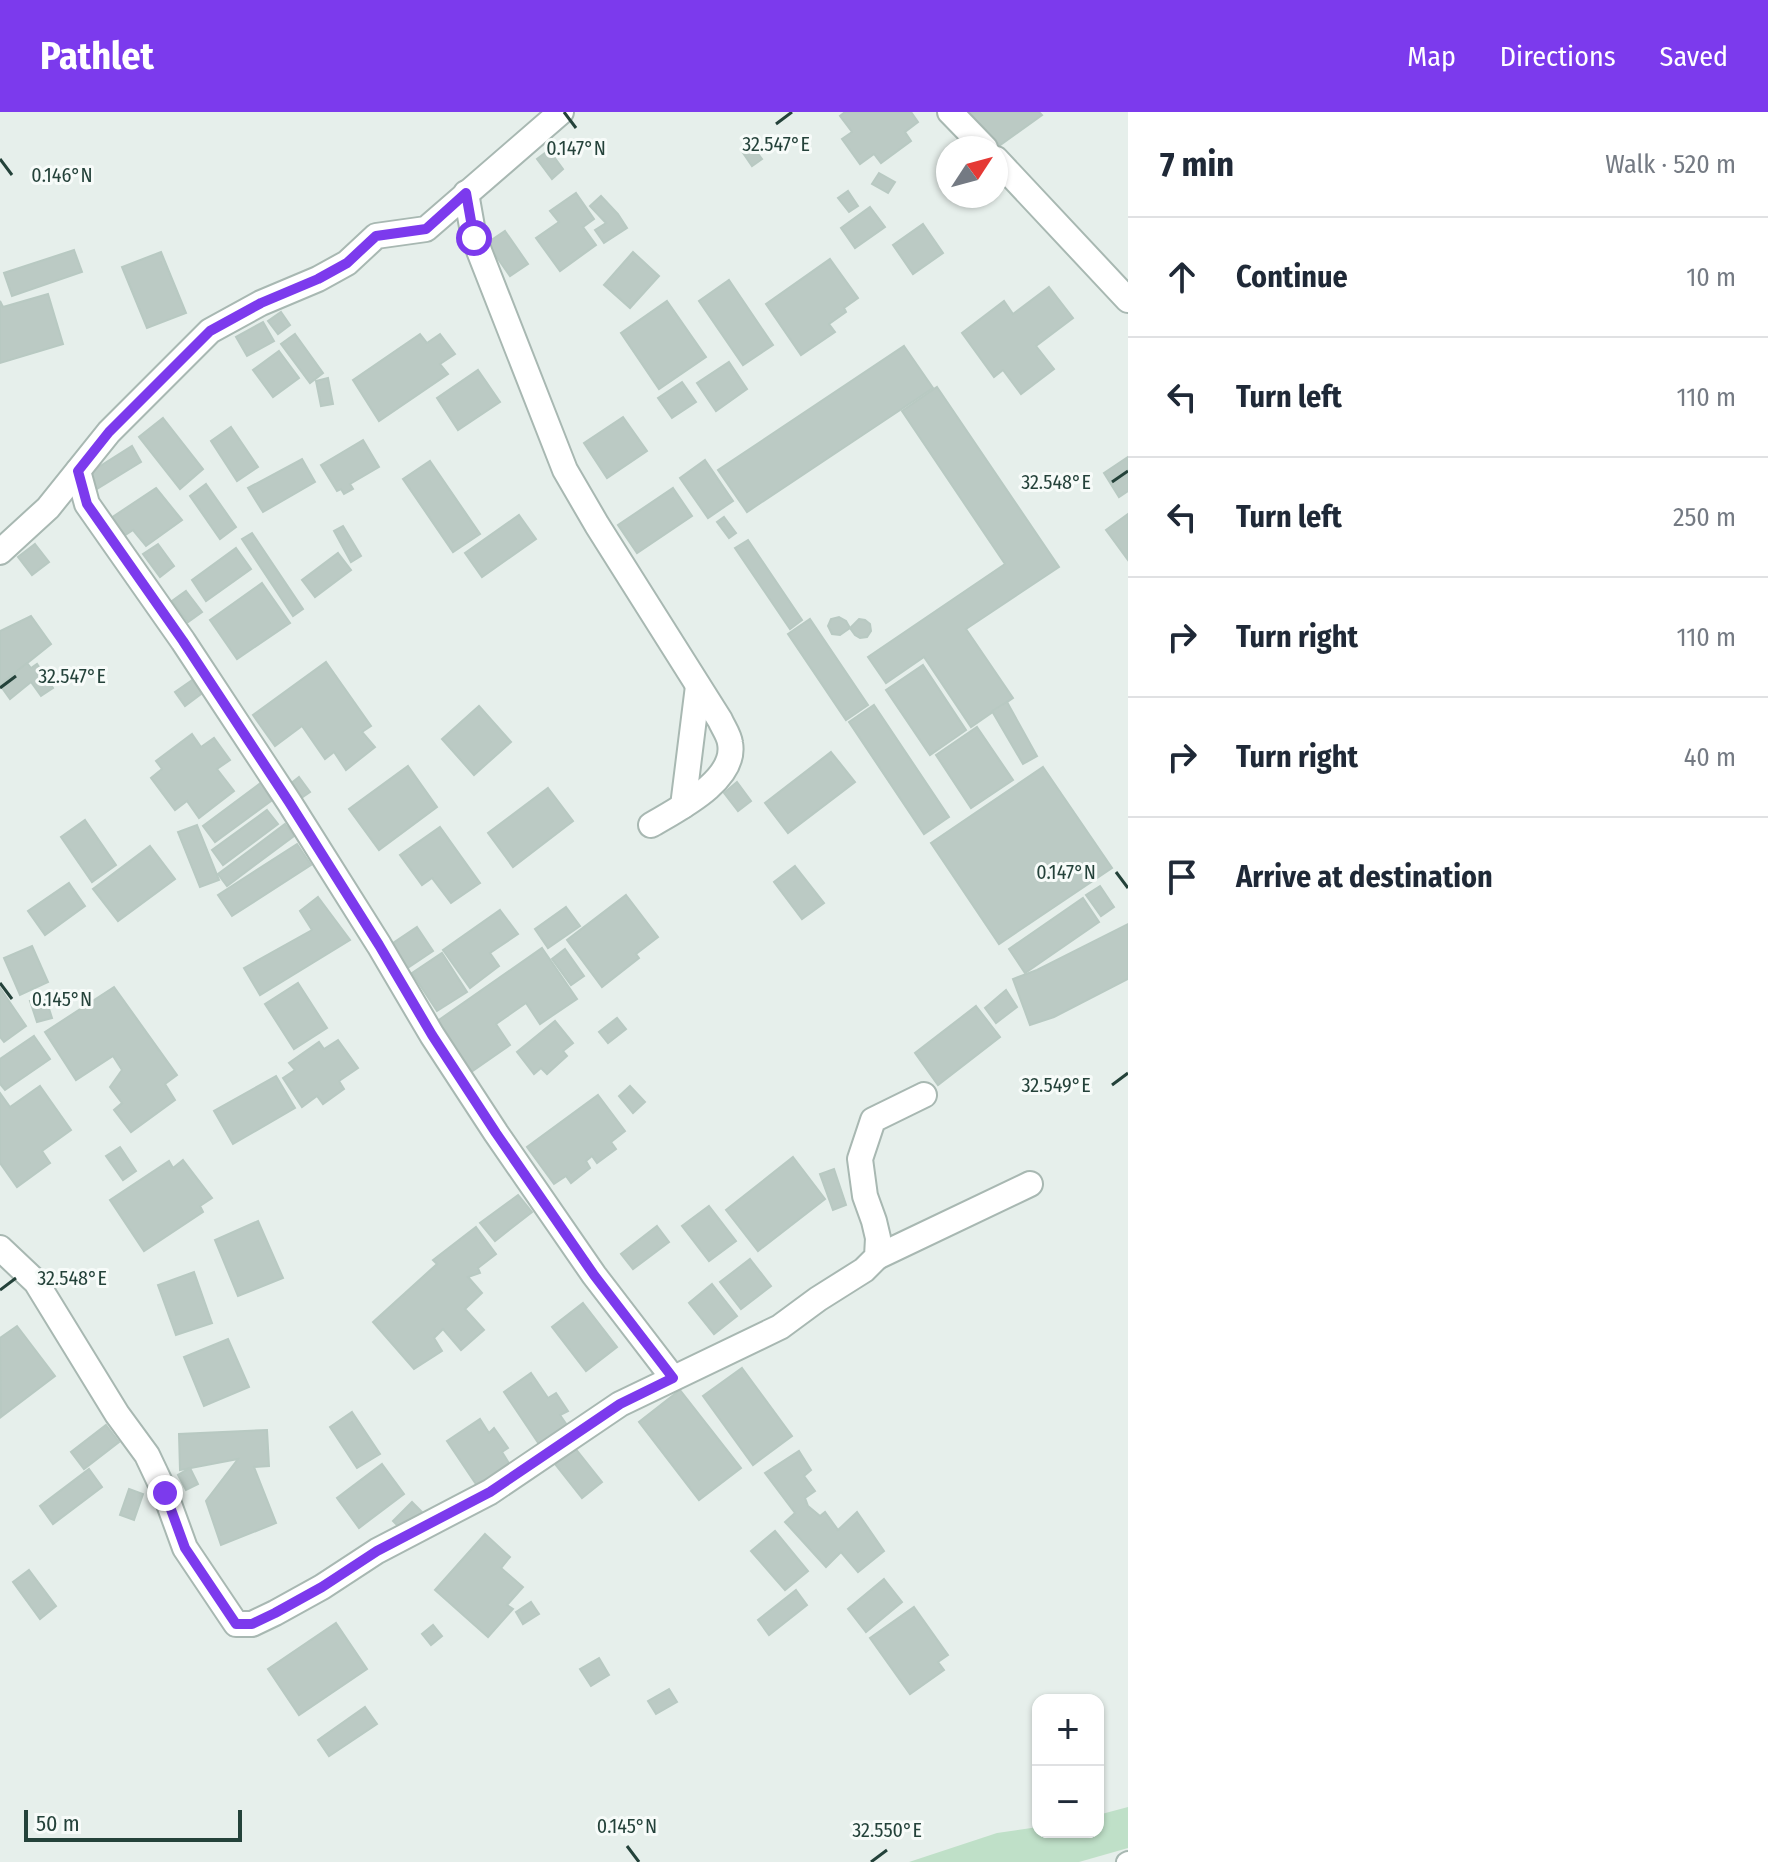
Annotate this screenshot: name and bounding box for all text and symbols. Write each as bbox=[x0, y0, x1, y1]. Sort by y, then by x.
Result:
text: Pathlet bbox=[40, 33, 154, 79]
text: Map bbox=[1407, 40, 1456, 73]
text: Directions bbox=[1500, 40, 1616, 73]
text: Saved bbox=[1660, 40, 1728, 73]
text: 32.547°E bbox=[742, 132, 810, 156]
text: 0.147°N bbox=[546, 136, 606, 160]
north arrow bbox=[936, 136, 1008, 208]
text: 7 min bbox=[1160, 144, 1234, 185]
text: Walk · 520 m bbox=[1605, 149, 1736, 180]
text: 0.146°N bbox=[31, 163, 93, 187]
route start bbox=[456, 220, 492, 256]
icon: ahead bbox=[1160, 255, 1204, 299]
text: Continue bbox=[1236, 259, 1348, 295]
text: 10 m bbox=[1686, 262, 1736, 293]
icon: left bbox=[1160, 375, 1204, 419]
text: Turn left bbox=[1236, 379, 1342, 415]
text: 110 m bbox=[1676, 382, 1736, 413]
text: 32.548°E bbox=[1021, 470, 1091, 494]
icon: left bbox=[1160, 495, 1204, 539]
text: Turn left bbox=[1236, 499, 1342, 535]
text: 250 m bbox=[1673, 502, 1736, 533]
icon: right bbox=[1160, 615, 1204, 659]
text: Turn right bbox=[1236, 619, 1358, 655]
text: 110 m bbox=[1676, 622, 1736, 653]
text: 32.547°E bbox=[38, 664, 106, 688]
icon: right bbox=[1160, 735, 1204, 779]
text: Turn right bbox=[1236, 739, 1358, 775]
text: 40 m bbox=[1684, 742, 1736, 773]
icon: arrive bbox=[1160, 855, 1204, 899]
text: Arrive at destination bbox=[1236, 859, 1493, 895]
text: 0.147°N bbox=[1036, 860, 1096, 884]
text: 0.145°N bbox=[32, 987, 92, 1011]
text: 32.549°E bbox=[1021, 1073, 1091, 1097]
text: 32.548°E bbox=[37, 1266, 107, 1290]
route end bbox=[147, 1475, 183, 1511]
map controls bbox=[1032, 1694, 1104, 1838]
button: + bbox=[1032, 1694, 1104, 1766]
button: − bbox=[1032, 1766, 1104, 1838]
scale bar bbox=[24, 1806, 242, 1842]
text: 50 m bbox=[36, 1810, 80, 1837]
text: 0.145°N bbox=[597, 1814, 657, 1838]
text: 32.550°E bbox=[852, 1818, 922, 1842]

